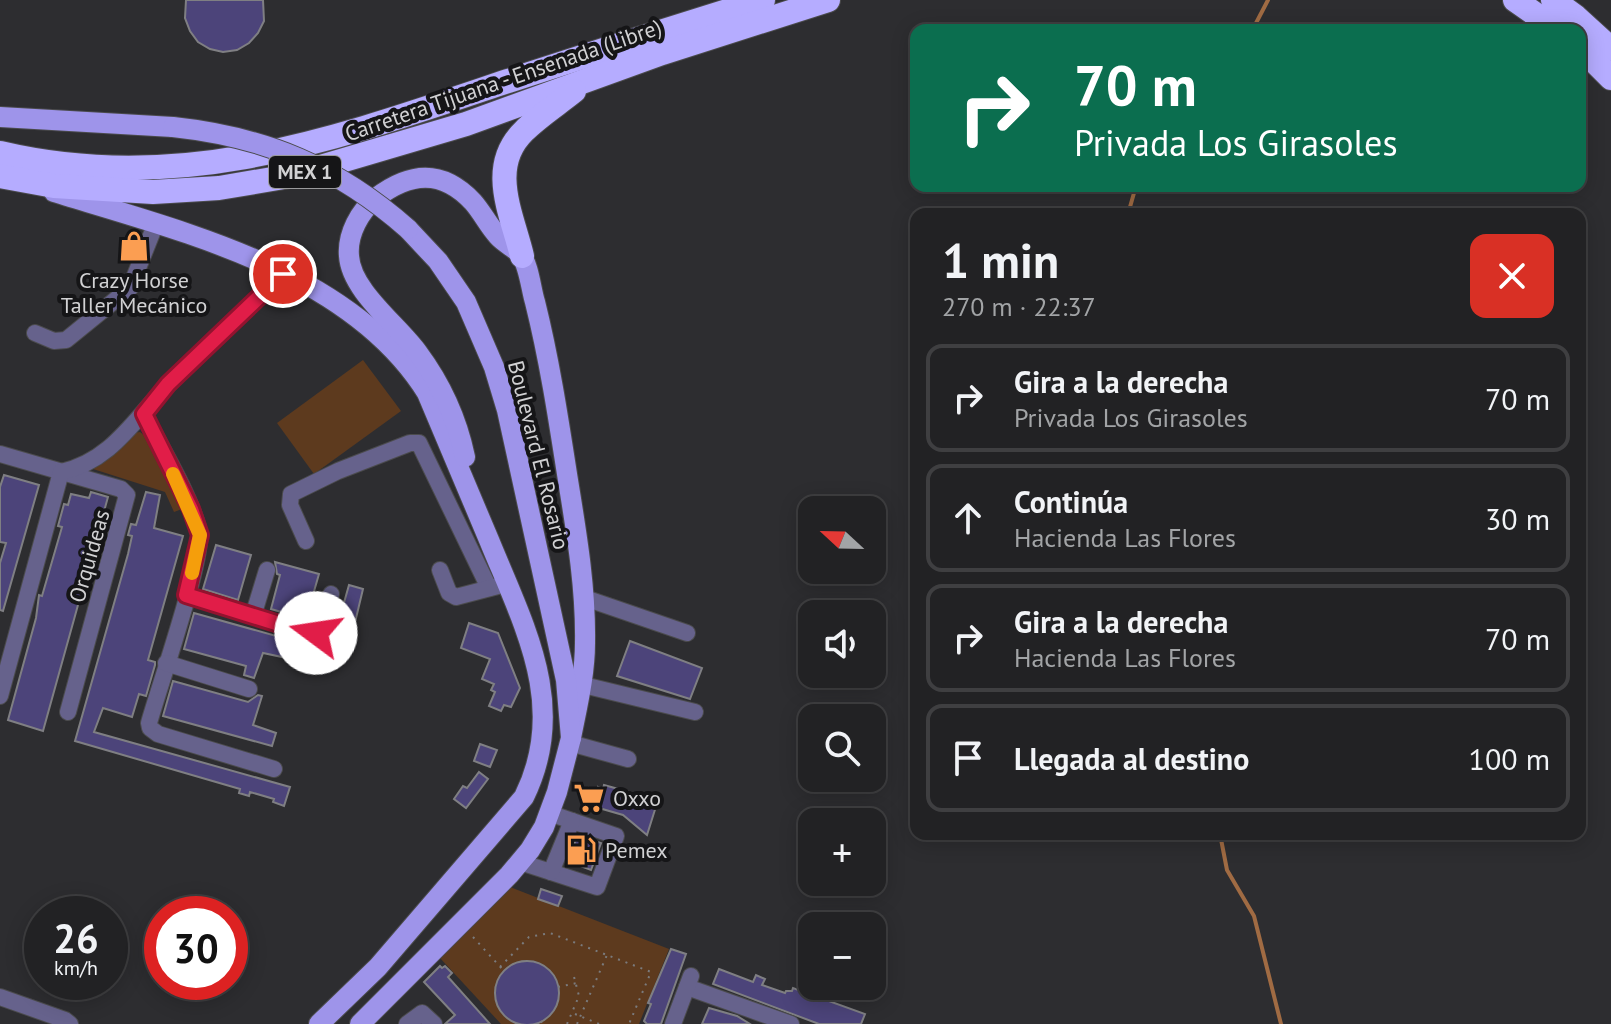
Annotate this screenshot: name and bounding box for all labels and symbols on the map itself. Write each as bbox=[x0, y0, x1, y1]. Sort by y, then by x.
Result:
street label: Carretera Tijuana - Ensenada (Libre) bbox=[341, 13, 665, 147]
road number: MEX 1 bbox=[269, 156, 341, 188]
shop icon: Crazy Horse Taller Mecánico bbox=[117, 229, 151, 263]
pin bbox=[249, 240, 317, 308]
place label: Crazy Horse Taller Mecánico bbox=[61, 266, 207, 319]
street label: Boulevard El Rosario bbox=[502, 358, 576, 552]
north arrow bbox=[798, 496, 886, 584]
street label: Orquideas bbox=[62, 506, 116, 606]
position arrow bbox=[274, 591, 358, 675]
supermarket icon: Oxxo bbox=[572, 781, 606, 815]
place label: Oxxo bbox=[613, 784, 661, 812]
fuel station icon: Pemex bbox=[564, 833, 598, 867]
place label: Pemex bbox=[605, 836, 668, 864]
speed limit sign: 30 bbox=[144, 896, 248, 1000]

